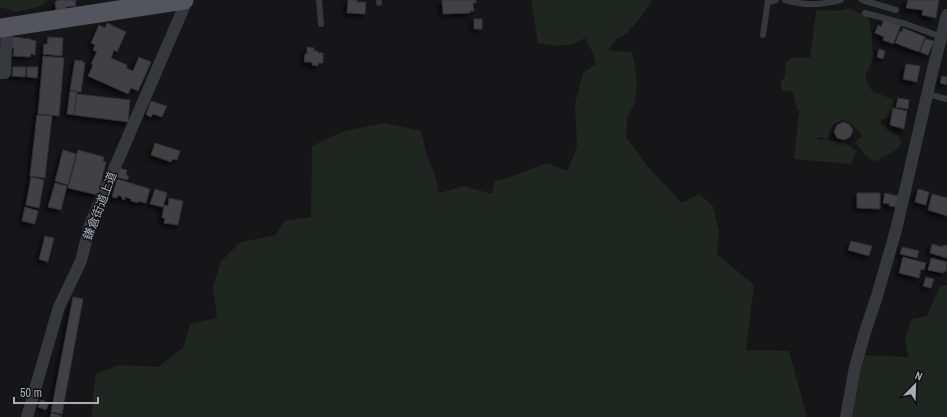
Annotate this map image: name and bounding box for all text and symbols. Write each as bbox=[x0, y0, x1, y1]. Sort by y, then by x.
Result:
street label: 鎌倉街道上道 bbox=[80, 170, 120, 242]
north arrow bbox=[895, 365, 935, 405]
text: N bbox=[913, 368, 925, 384]
scale bar bbox=[14, 379, 98, 405]
text: 50 m bbox=[20, 385, 42, 401]

